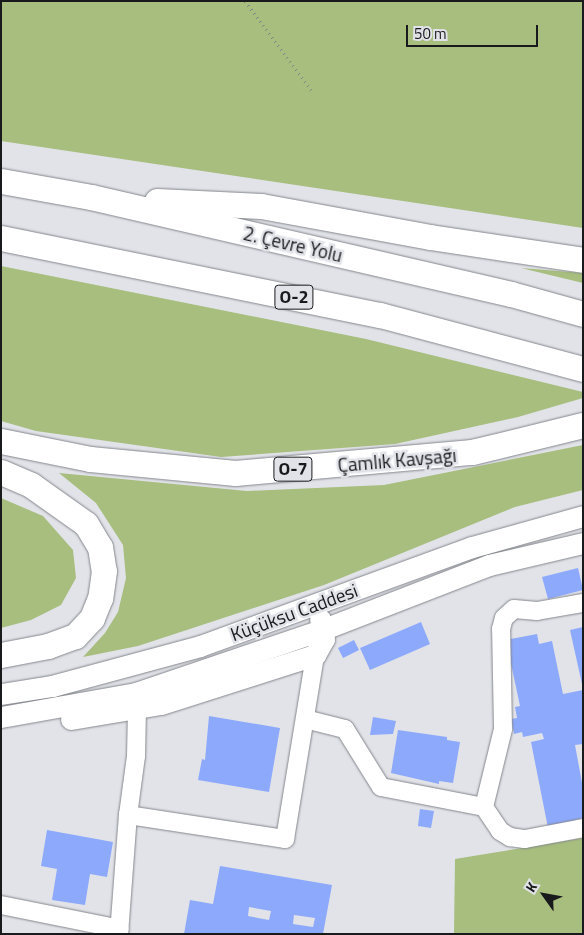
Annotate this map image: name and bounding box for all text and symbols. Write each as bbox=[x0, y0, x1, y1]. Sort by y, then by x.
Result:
scale bar bbox=[409, 15, 542, 47]
text: 50 m bbox=[414, 22, 447, 45]
street label: 2. Çevre Yolu bbox=[241, 222, 345, 266]
road number: O-2 bbox=[274, 282, 314, 312]
street label: Çamlık Kavşağı bbox=[337, 443, 457, 477]
road number: O-7 bbox=[273, 454, 313, 484]
street label: Küçüksu Caddesi bbox=[227, 578, 361, 646]
north arrow bbox=[519, 870, 569, 920]
text: K bbox=[520, 878, 542, 896]

